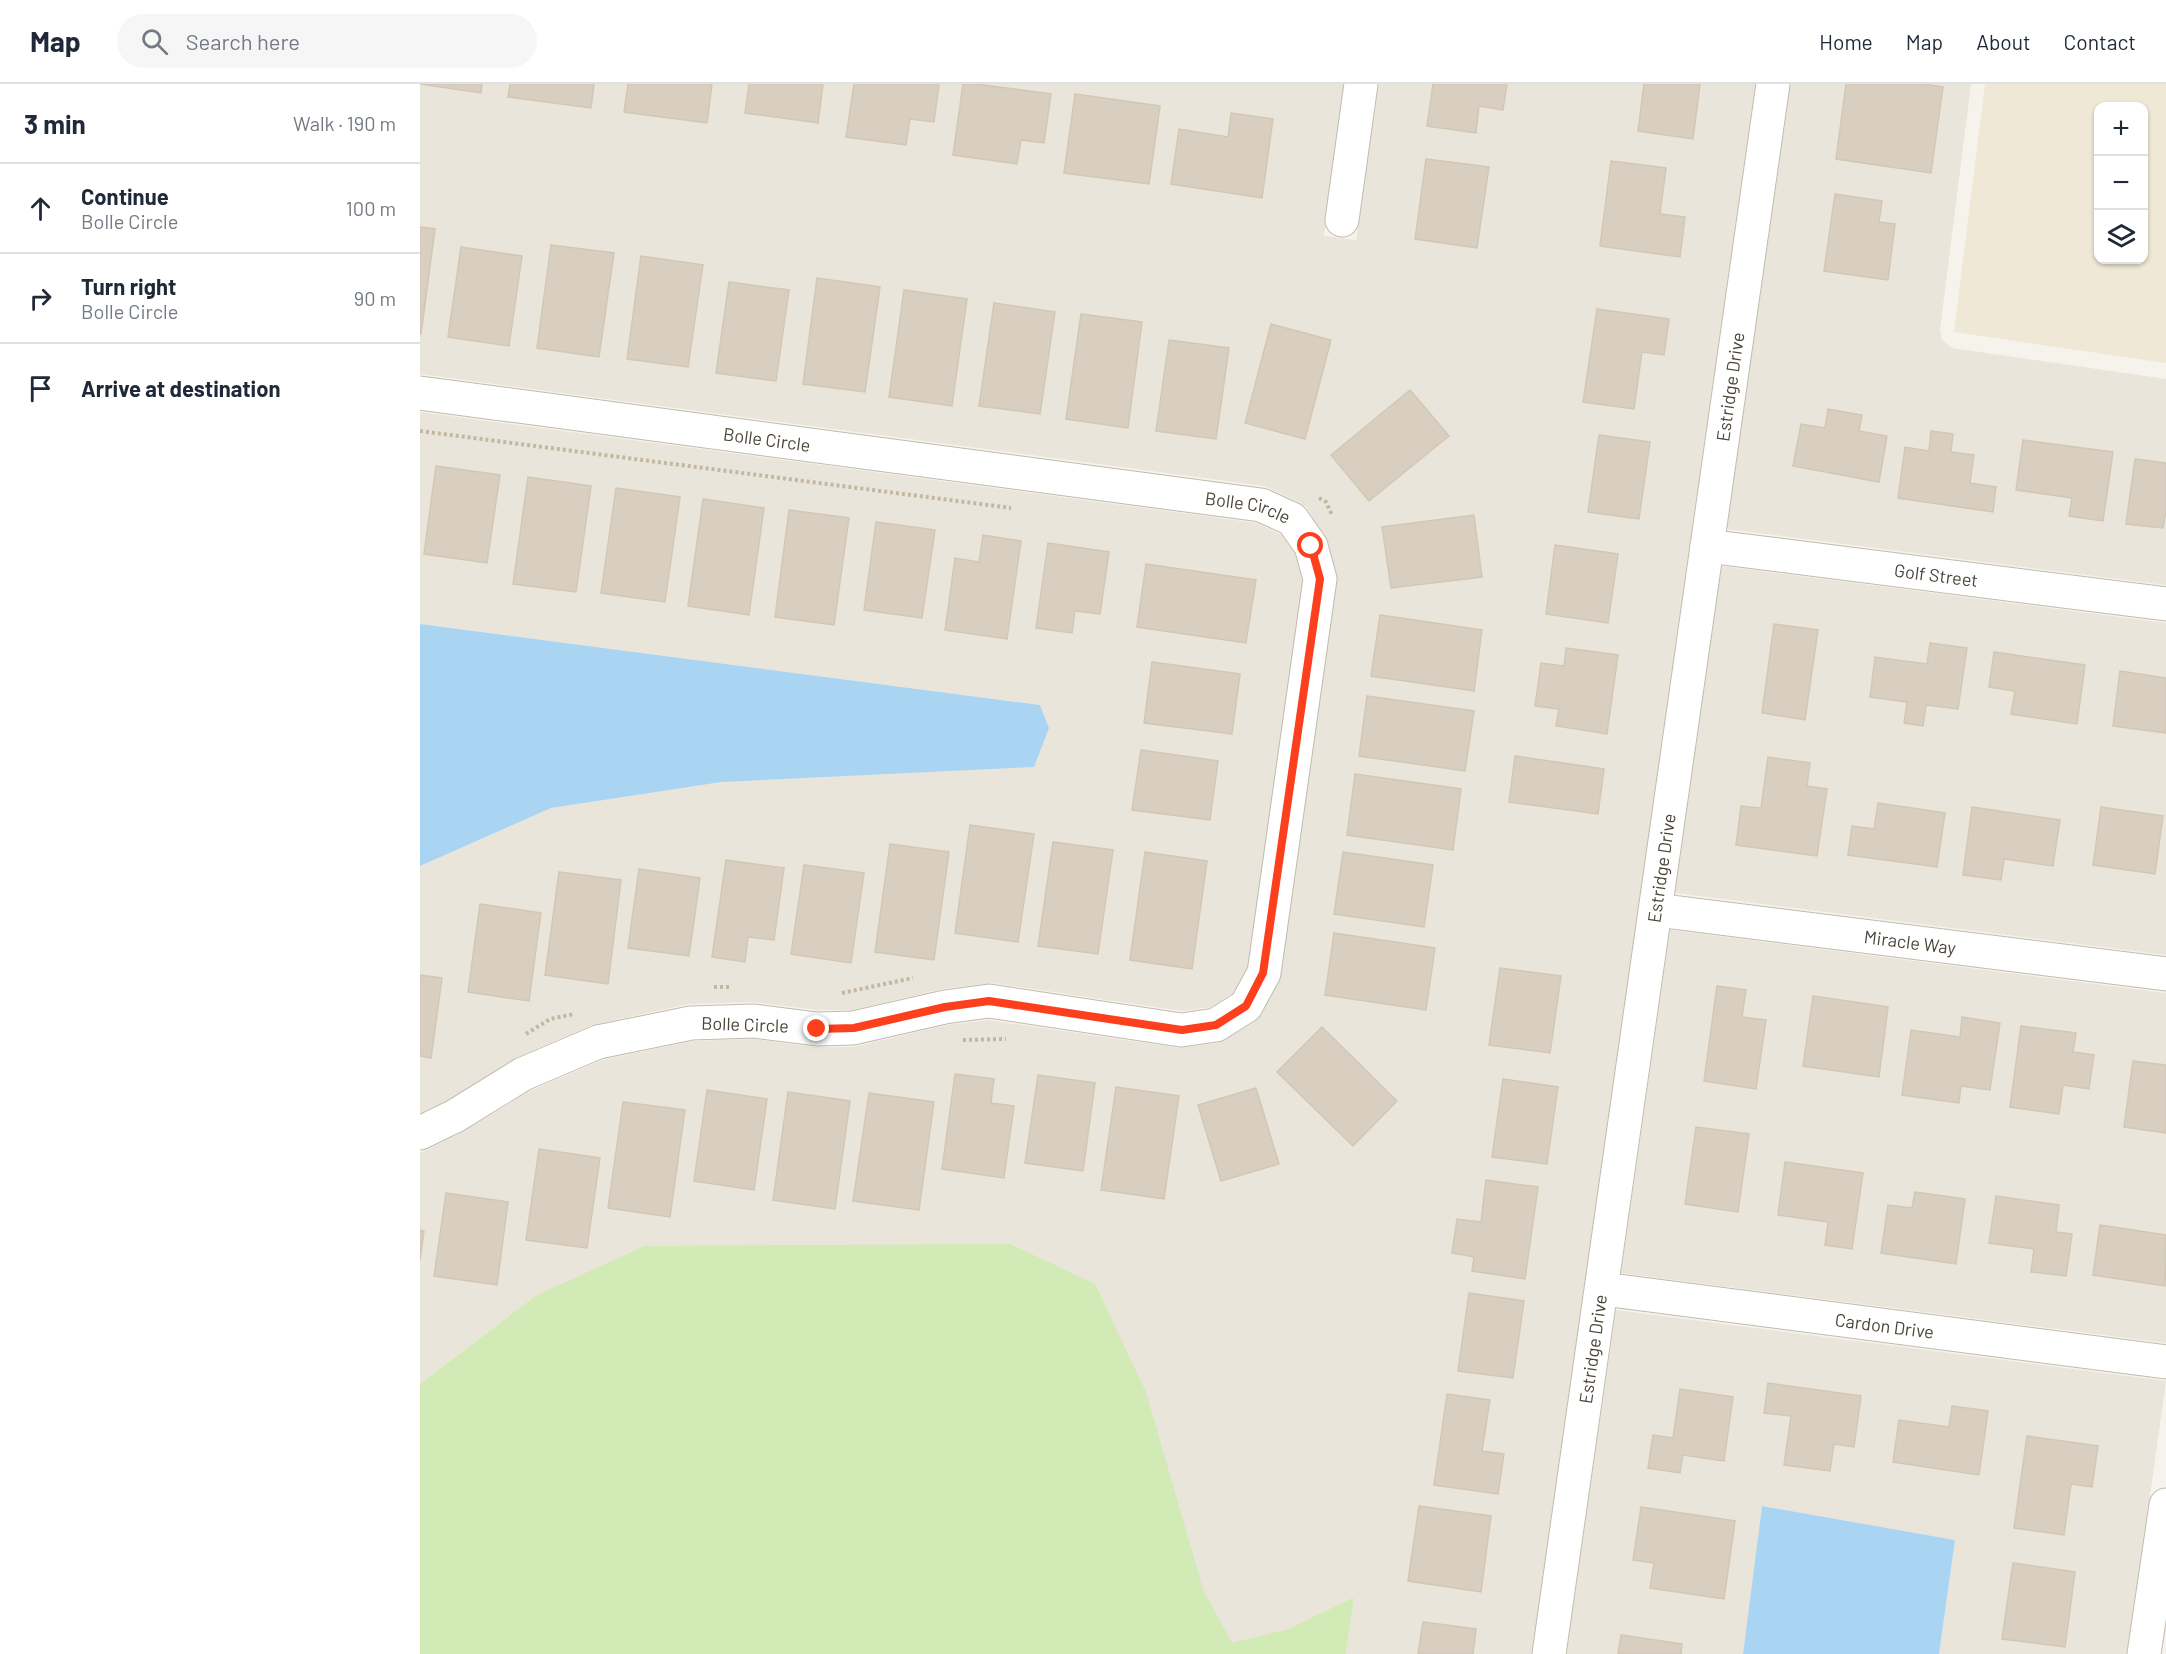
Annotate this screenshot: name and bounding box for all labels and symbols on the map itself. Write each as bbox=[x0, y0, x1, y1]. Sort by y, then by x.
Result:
street label: Estridge Drive bbox=[1711, 331, 1748, 443]
street label: Bolle Circle bbox=[722, 423, 812, 456]
street label: Bolle Circle bbox=[1204, 487, 1294, 528]
route start bbox=[1297, 532, 1323, 558]
street label: Golf Street bbox=[1893, 559, 1979, 591]
street label: Estridge Drive bbox=[1642, 812, 1680, 924]
street label: Miracle Way bbox=[1863, 925, 1957, 959]
street label: Bolle Circle bbox=[701, 1011, 789, 1037]
route end bbox=[803, 1015, 829, 1041]
street label: Estridge Drive bbox=[1574, 1293, 1611, 1405]
street label: Cardon Drive bbox=[1834, 1308, 1935, 1343]

